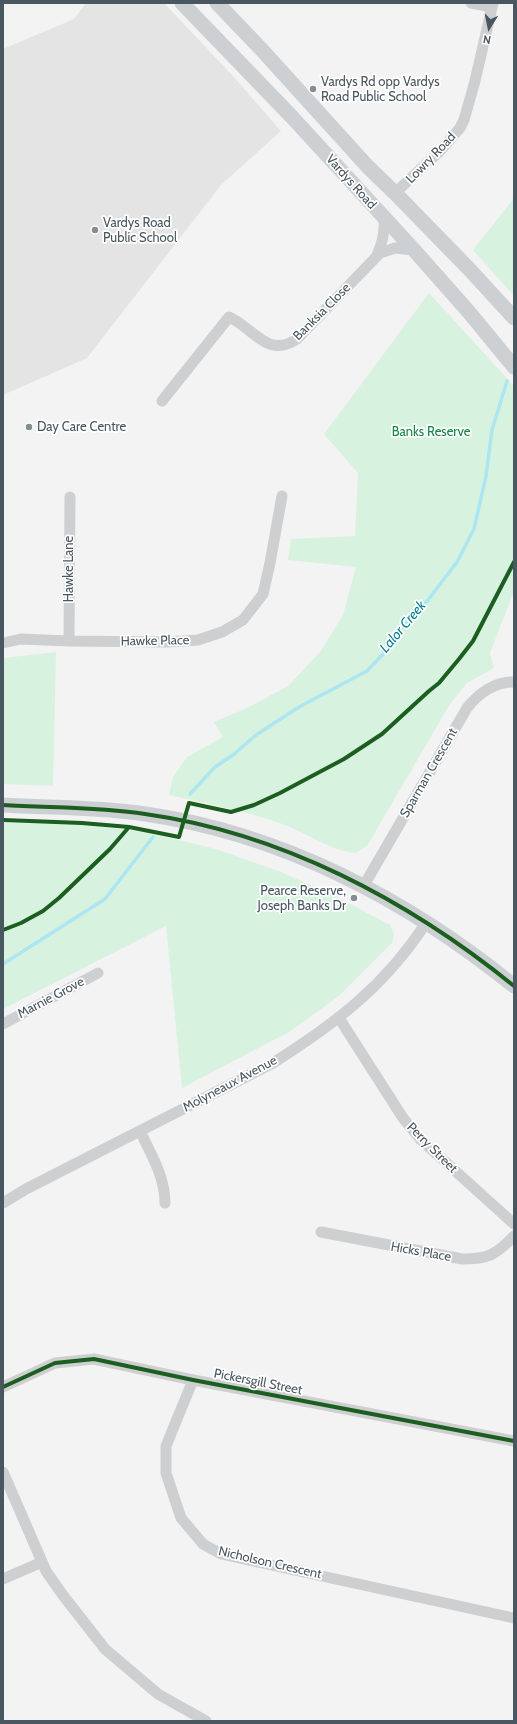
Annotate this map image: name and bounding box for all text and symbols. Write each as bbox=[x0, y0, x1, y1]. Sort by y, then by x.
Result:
north arrow bbox=[469, 8, 509, 48]
text: N bbox=[482, 32, 492, 47]
place label: Vardys Rd opp Vardys Road Public School bbox=[321, 74, 440, 105]
marker: Vardys Rd opp Vardys Road Public School bbox=[308, 84, 318, 94]
street label: Lowry Road bbox=[403, 129, 459, 187]
street label: Vardys Road bbox=[323, 152, 379, 212]
place label: Vardys Road Public School bbox=[103, 215, 177, 246]
marker: Vardys Road Public School bbox=[90, 225, 100, 235]
street label: Banksia Close bbox=[290, 280, 354, 344]
place label: Day Care Centre bbox=[37, 419, 126, 435]
marker: Day Care Centre bbox=[24, 422, 34, 432]
park label: Banks Reserve bbox=[392, 424, 470, 440]
street label: Hawke Lane bbox=[61, 536, 77, 602]
water label: Lalor Creek bbox=[376, 598, 430, 656]
street label: Hawke Place bbox=[120, 633, 190, 649]
street label: Sparman Crescent bbox=[397, 725, 461, 821]
place label: Pearce Reserve, Joseph Banks Dr bbox=[258, 883, 346, 914]
marker: Pearce Reserve, Joseph Banks Dr bbox=[349, 893, 359, 903]
street label: Marnie Grove bbox=[15, 974, 87, 1022]
street label: Molyneaux Avenue bbox=[180, 1053, 280, 1115]
street label: Perry Street bbox=[403, 1119, 461, 1177]
street label: Hicks Place bbox=[390, 1239, 452, 1265]
street label: Pickersgill Street bbox=[213, 1366, 303, 1398]
street label: Nicholson Crescent bbox=[217, 1544, 323, 1582]

